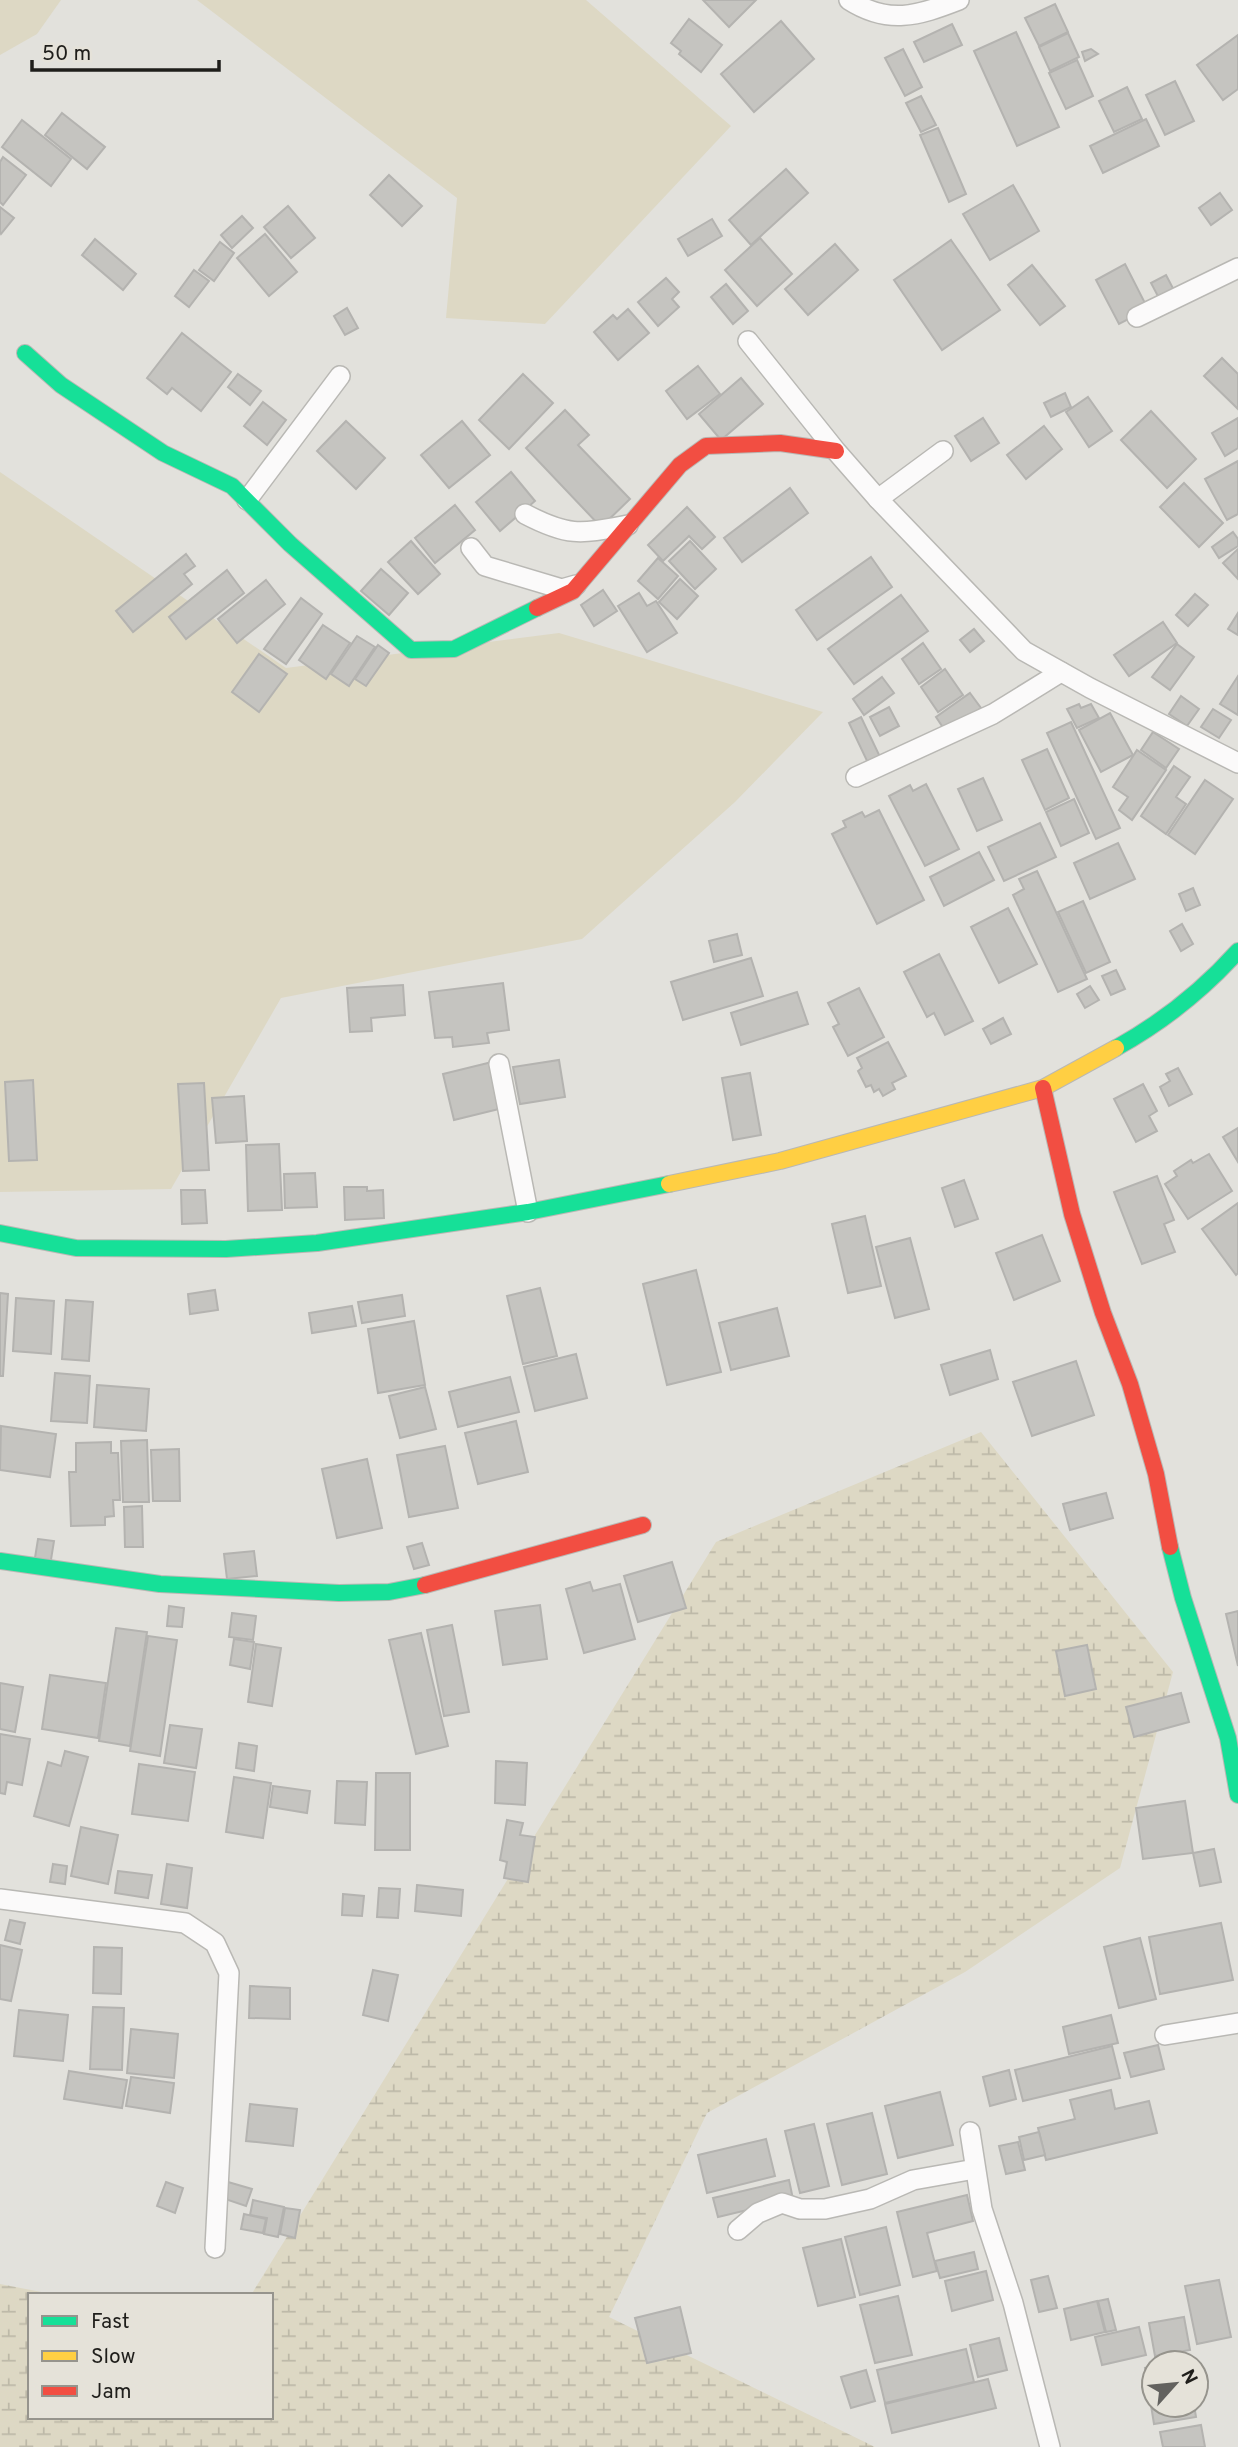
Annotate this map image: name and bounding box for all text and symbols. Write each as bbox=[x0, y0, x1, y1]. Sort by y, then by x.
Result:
scale bar bbox=[32, 28, 219, 72]
text: 50 m bbox=[42, 41, 91, 68]
legend bbox=[28, 2293, 273, 2419]
text: Fast bbox=[91, 2309, 130, 2336]
text: Slow bbox=[91, 2344, 136, 2371]
north arrow bbox=[1140, 2349, 1210, 2419]
text: N bbox=[1175, 2366, 1202, 2389]
text: Jam bbox=[91, 2379, 132, 2406]

